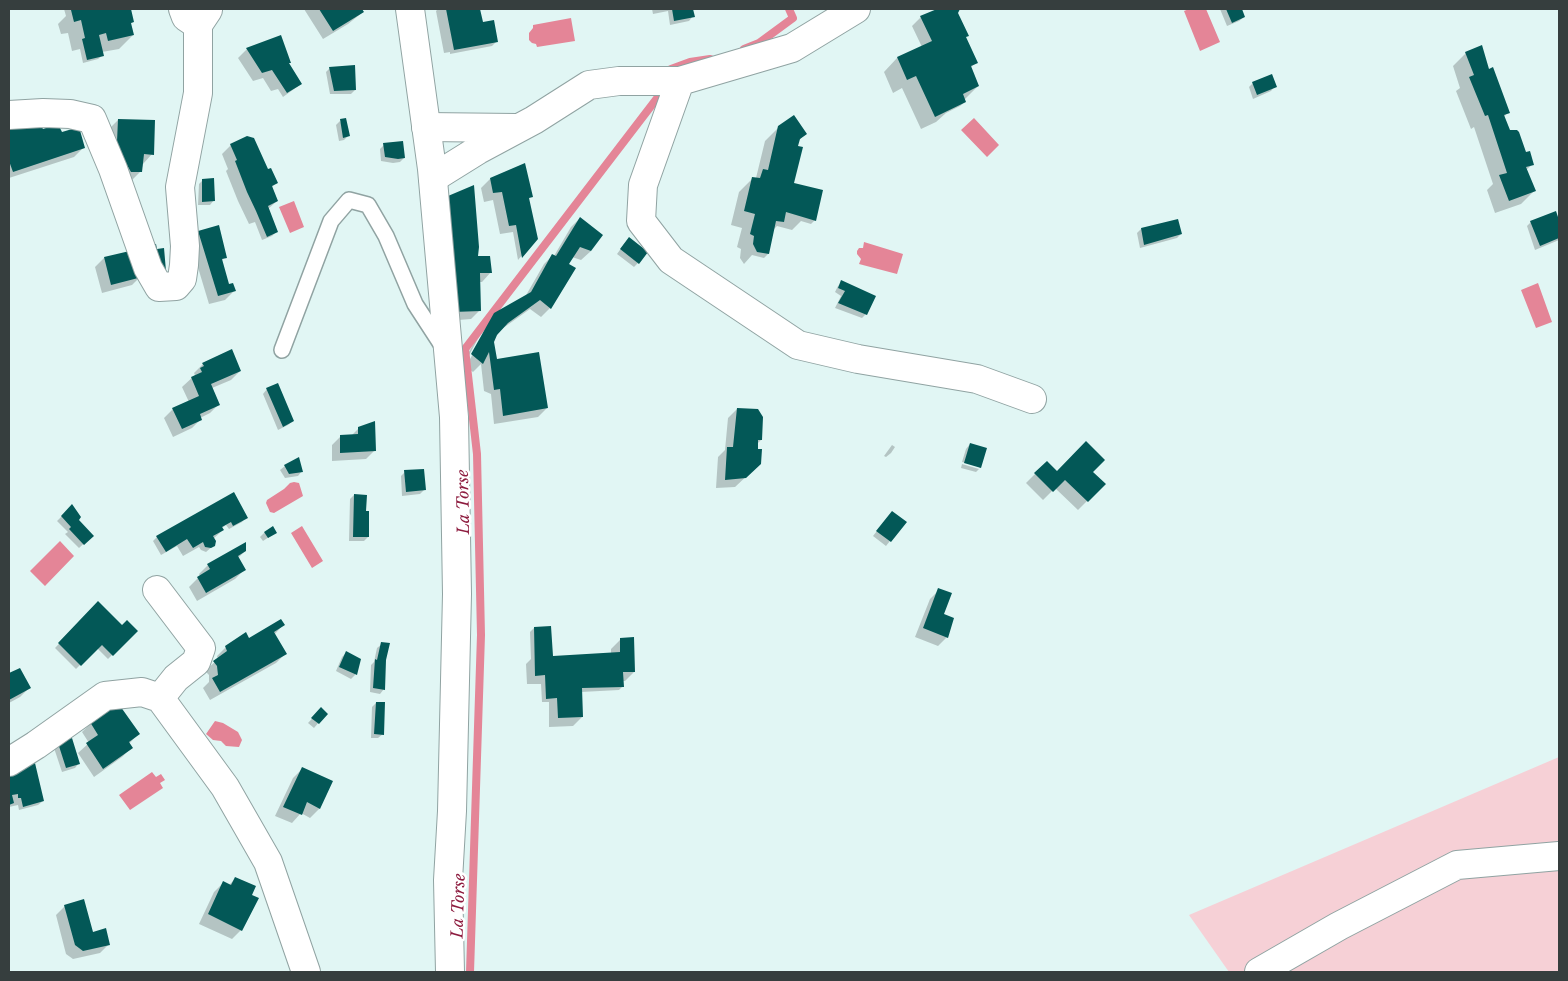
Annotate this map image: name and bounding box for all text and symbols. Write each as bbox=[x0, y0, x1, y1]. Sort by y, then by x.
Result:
water label: La Torse bbox=[454, 469, 474, 535]
water label: La Torse bbox=[448, 873, 470, 939]

